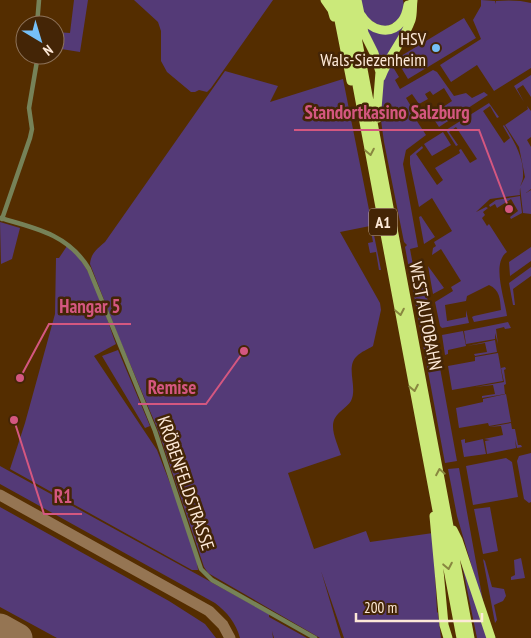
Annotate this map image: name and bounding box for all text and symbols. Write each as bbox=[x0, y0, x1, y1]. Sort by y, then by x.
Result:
north arrow bbox=[15, 15, 65, 65]
place label: HSV Wals-Siezenheim bbox=[320, 27, 427, 71]
text: N bbox=[39, 41, 57, 60]
marker: HSV Wals-Siezenheim bbox=[430, 42, 442, 54]
callout: Standortkasino Salzburg bbox=[294, 96, 479, 130]
text: Standortkasino Salzburg bbox=[304, 100, 470, 124]
one-way arrow bbox=[364, 148, 374, 156]
road number: A1 bbox=[369, 208, 397, 236]
street label: WEST AUTOBAHN bbox=[404, 260, 448, 372]
callout: Hangar 5 bbox=[49, 290, 131, 324]
text: Hangar 5 bbox=[59, 294, 121, 318]
one-way arrow bbox=[394, 307, 405, 316]
callout: Remise bbox=[138, 370, 206, 404]
text: Remise bbox=[148, 375, 196, 399]
one-way arrow bbox=[409, 384, 419, 393]
street label: KRÖBENFELDSTRASSE bbox=[152, 413, 220, 553]
one-way arrow bbox=[435, 467, 445, 476]
callout: R1 bbox=[44, 480, 82, 514]
text: R1 bbox=[54, 484, 72, 508]
one-way arrow bbox=[442, 562, 453, 571]
scale bar bbox=[356, 590, 482, 622]
text: 200 m bbox=[364, 598, 397, 617]

